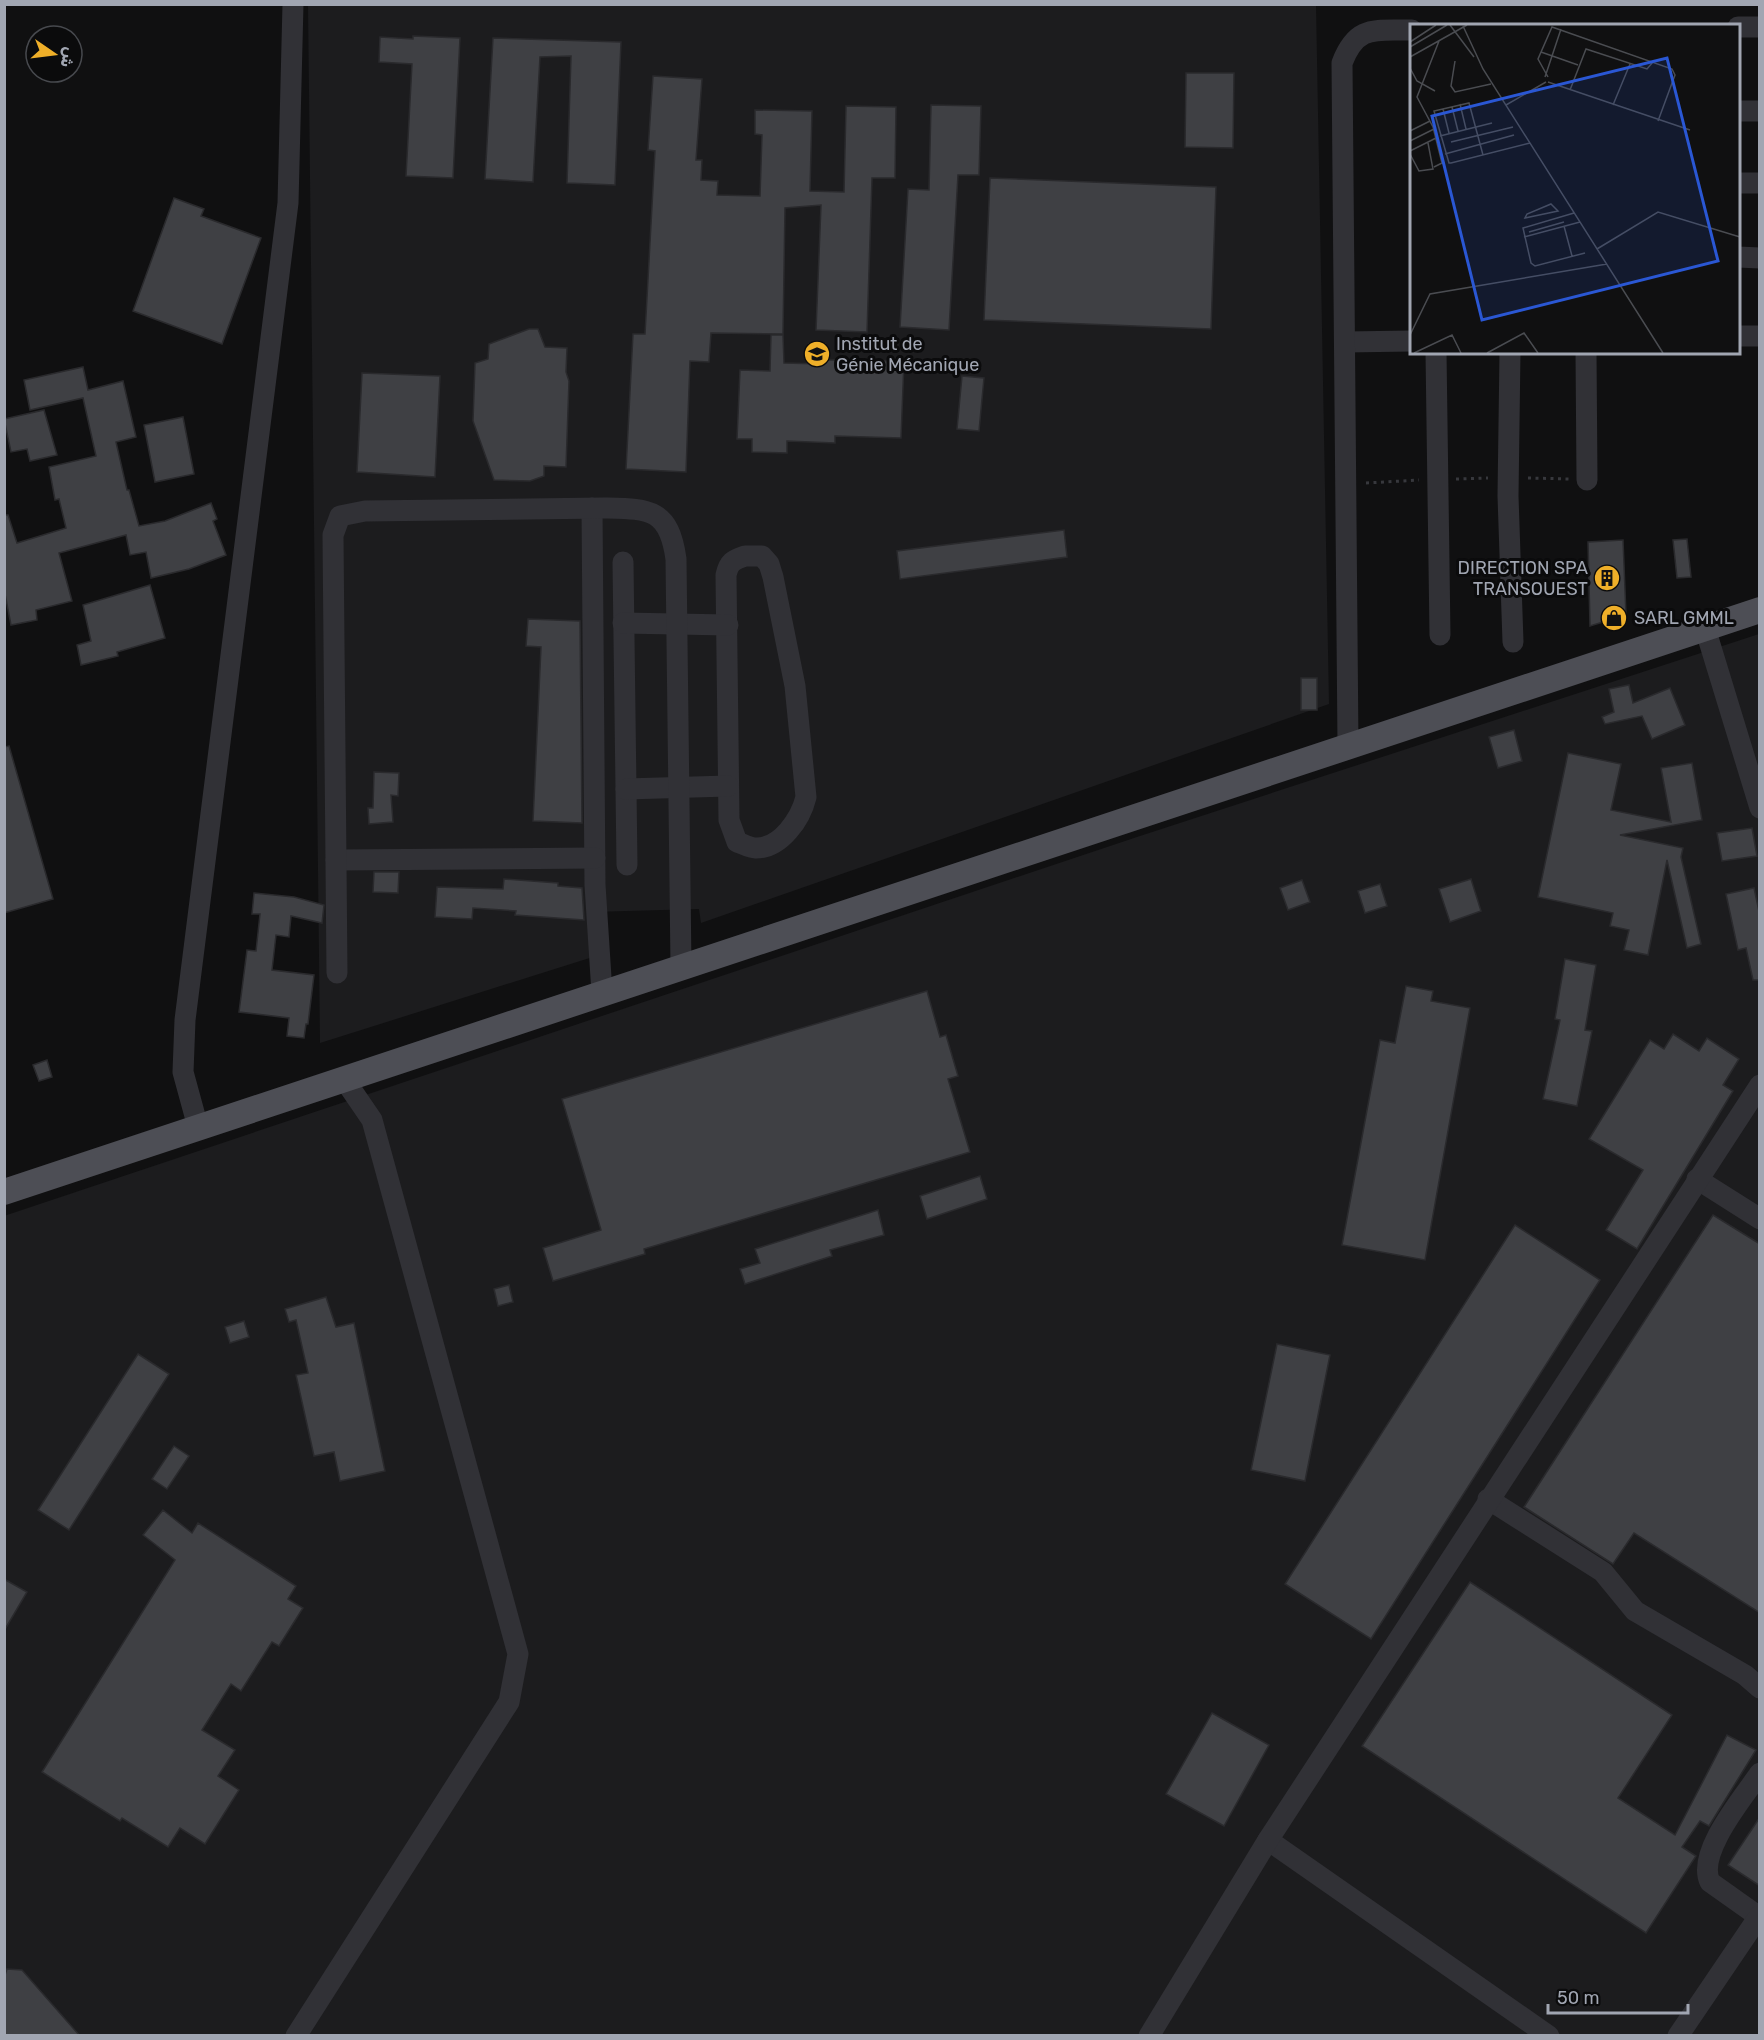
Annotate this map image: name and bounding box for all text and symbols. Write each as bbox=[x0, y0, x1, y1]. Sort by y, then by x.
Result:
north arrow bbox=[24, 24, 84, 84]
inset map bbox=[1410, 24, 1740, 354]
text: ش bbox=[56, 45, 80, 70]
place label: Institut de Génie Mécanique bbox=[836, 333, 979, 376]
school or university icon: Institut de Génie Mécanique bbox=[802, 339, 832, 369]
place label: DIRECTION SPA TRANSOUEST bbox=[1458, 557, 1588, 600]
building icon: DIRECTION SPA TRANSOUEST bbox=[1592, 563, 1622, 593]
shop icon: SARL GMML bbox=[1599, 603, 1629, 633]
place label: SARL GMML bbox=[1634, 607, 1734, 629]
scale bar bbox=[1548, 1977, 1688, 2015]
text: 50 m bbox=[1557, 1987, 1600, 2009]

